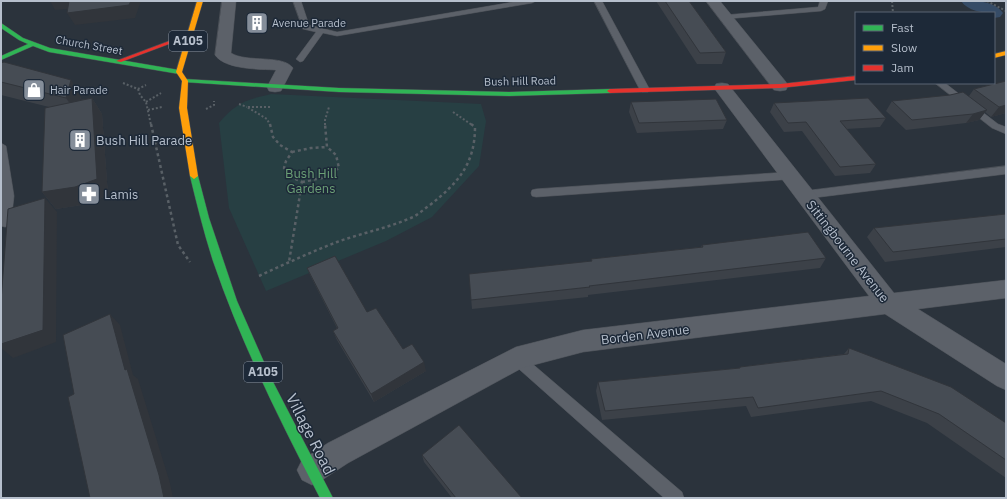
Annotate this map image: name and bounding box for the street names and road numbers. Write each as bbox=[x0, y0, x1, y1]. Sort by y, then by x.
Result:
road number: A105 bbox=[169, 31, 207, 51]
street label: Church Street bbox=[54, 32, 124, 58]
street label: Bush Hill Road bbox=[484, 73, 556, 89]
street label: Sittingbourne Avenue bbox=[802, 197, 893, 306]
street label: Borden Avenue bbox=[600, 321, 690, 348]
road number: A105 bbox=[244, 362, 282, 382]
street label: Village Road bbox=[282, 390, 340, 478]

